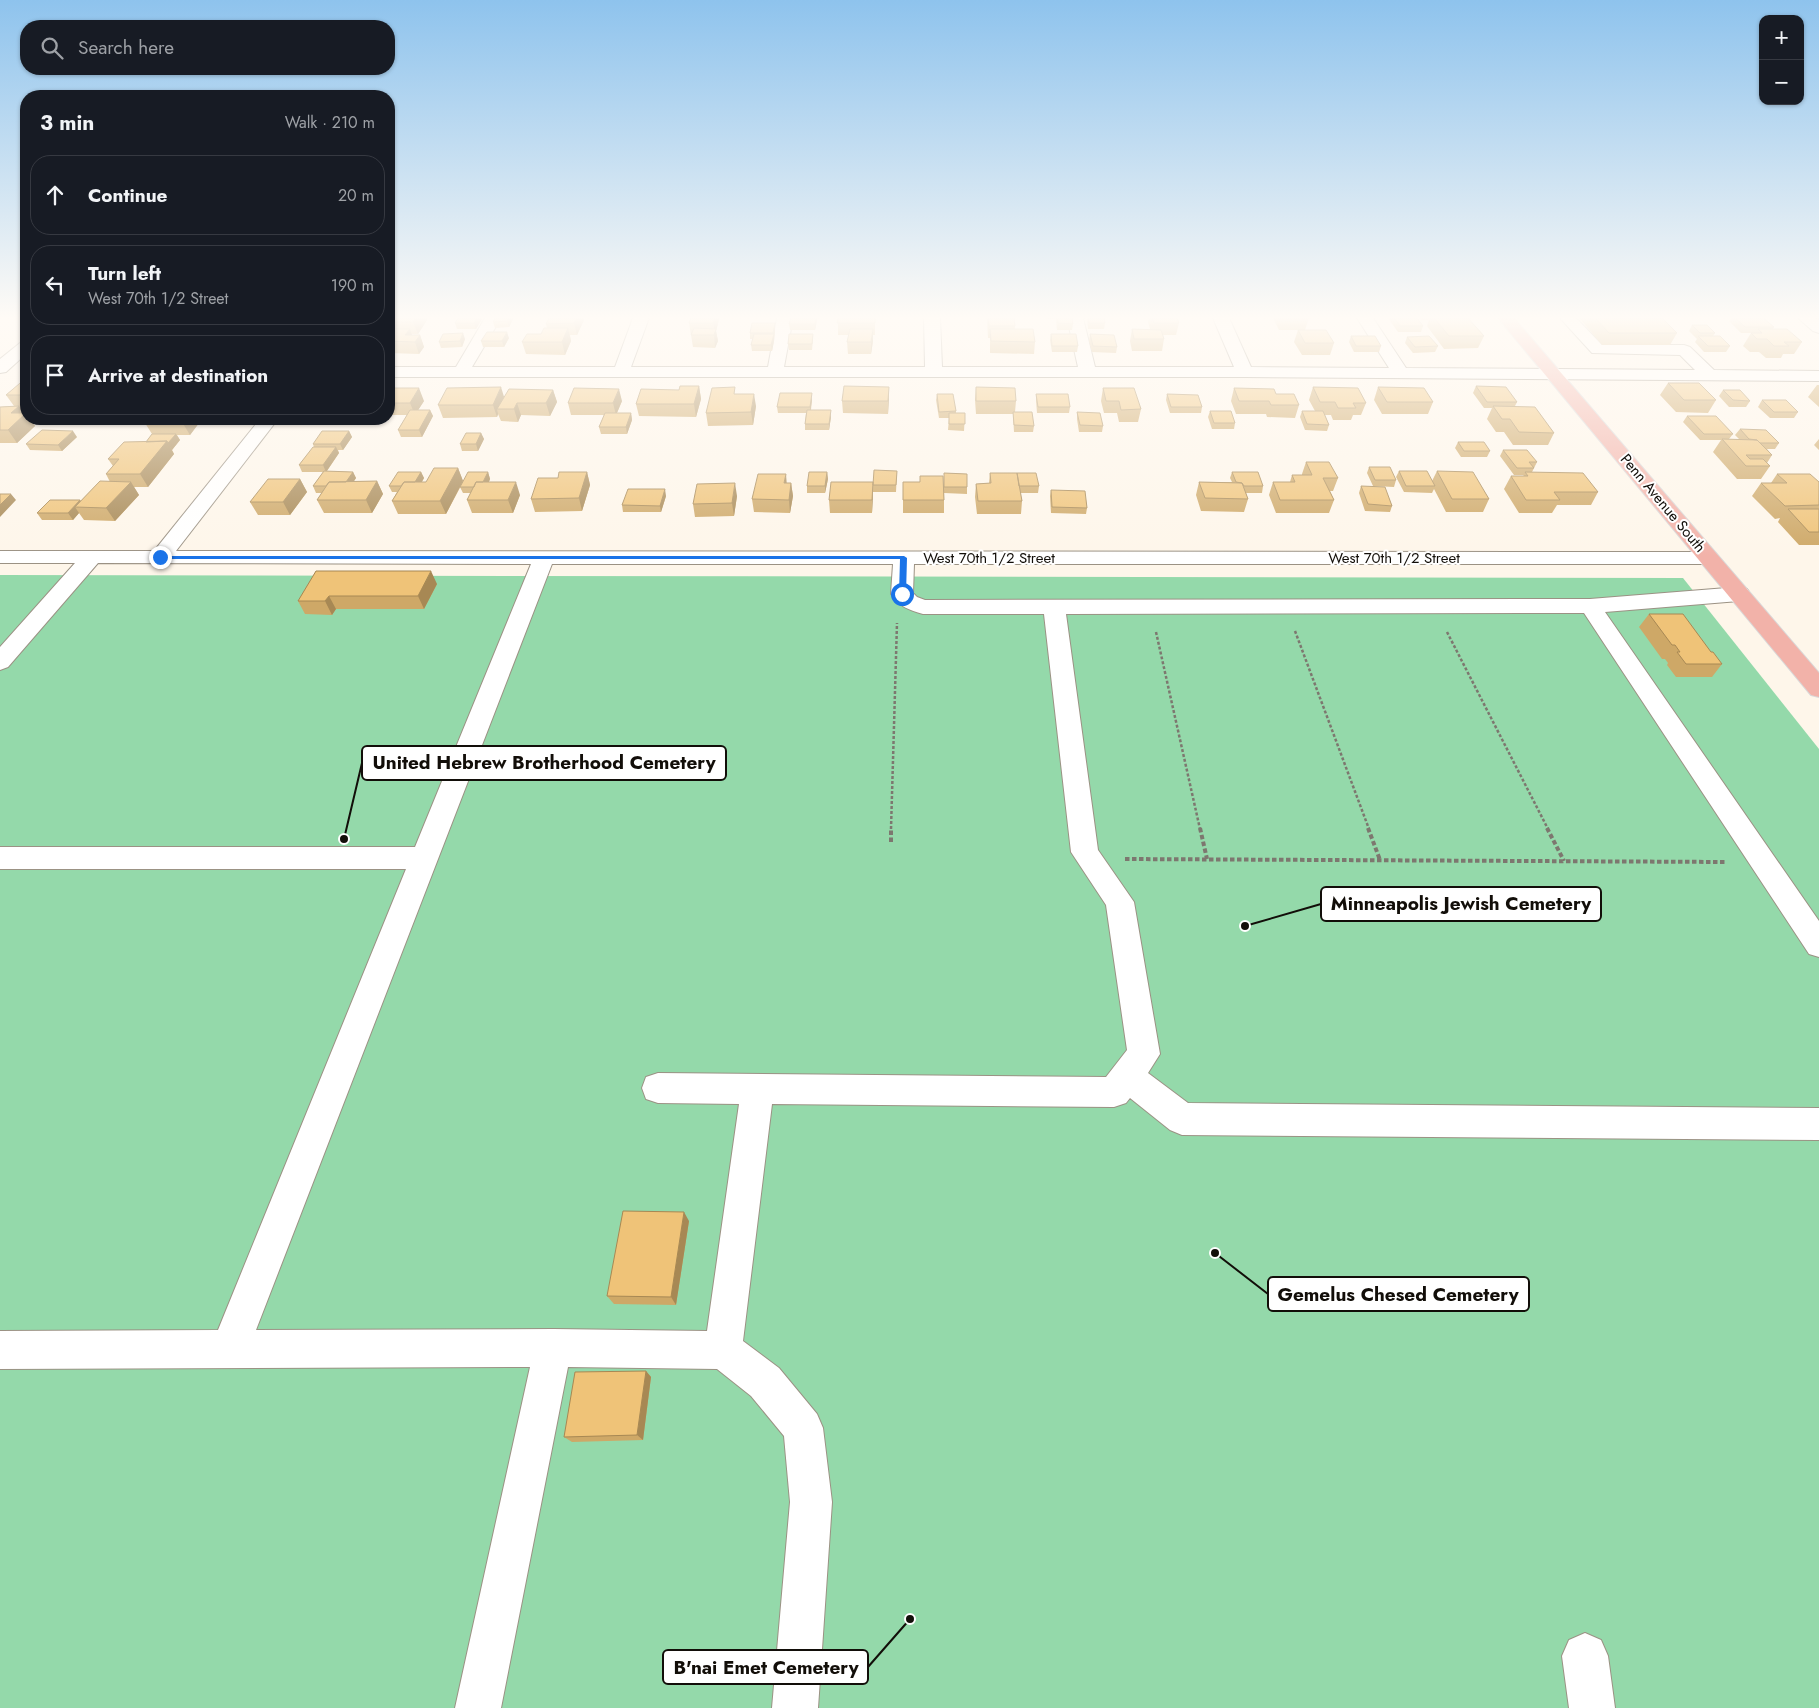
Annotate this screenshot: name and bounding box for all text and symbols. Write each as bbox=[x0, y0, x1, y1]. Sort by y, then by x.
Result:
map controls bbox=[1759, 15, 1804, 105]
button: + bbox=[1759, 15, 1804, 60]
search box bbox=[20, 20, 395, 75]
icon: search bbox=[38, 34, 66, 62]
text: Search here bbox=[78, 34, 174, 61]
button: − bbox=[1759, 60, 1804, 105]
text: 3 min bbox=[40, 108, 94, 138]
text: Walk · 210 m bbox=[285, 111, 375, 134]
icon: ahead bbox=[41, 181, 69, 209]
text: Continue bbox=[88, 182, 167, 209]
text: 20 m bbox=[338, 184, 374, 207]
text: Turn left bbox=[88, 260, 161, 287]
icon: left bbox=[41, 271, 69, 299]
text: 190 m bbox=[331, 274, 374, 297]
text: West 70th 1/2 Street bbox=[88, 287, 228, 310]
icon: arrive bbox=[41, 361, 69, 389]
text: Arrive at destination bbox=[88, 362, 268, 389]
street label: Penn Avenue South bbox=[1615, 449, 1711, 557]
route end bbox=[149, 546, 172, 569]
street label: West 70th 1/2 Street bbox=[923, 547, 1055, 569]
street label: West 70th 1/2 Street bbox=[1328, 547, 1460, 569]
route start bbox=[891, 583, 914, 606]
callout: United Hebrew Brotherhood Cemetery bbox=[362, 746, 726, 780]
text: United Hebrew Brotherhood Cemetery bbox=[372, 749, 717, 776]
callout: Minneapolis Jewish Cemetery bbox=[1321, 887, 1601, 921]
text: Minneapolis Jewish Cemetery bbox=[1331, 890, 1592, 917]
callout: Gemelus Chesed Cemetery bbox=[1268, 1277, 1529, 1311]
text: Gemelus Chesed Cemetery bbox=[1277, 1281, 1520, 1308]
callout: B'nai Emet Cemetery bbox=[663, 1650, 868, 1684]
text: B'nai Emet Cemetery bbox=[673, 1654, 860, 1681]

